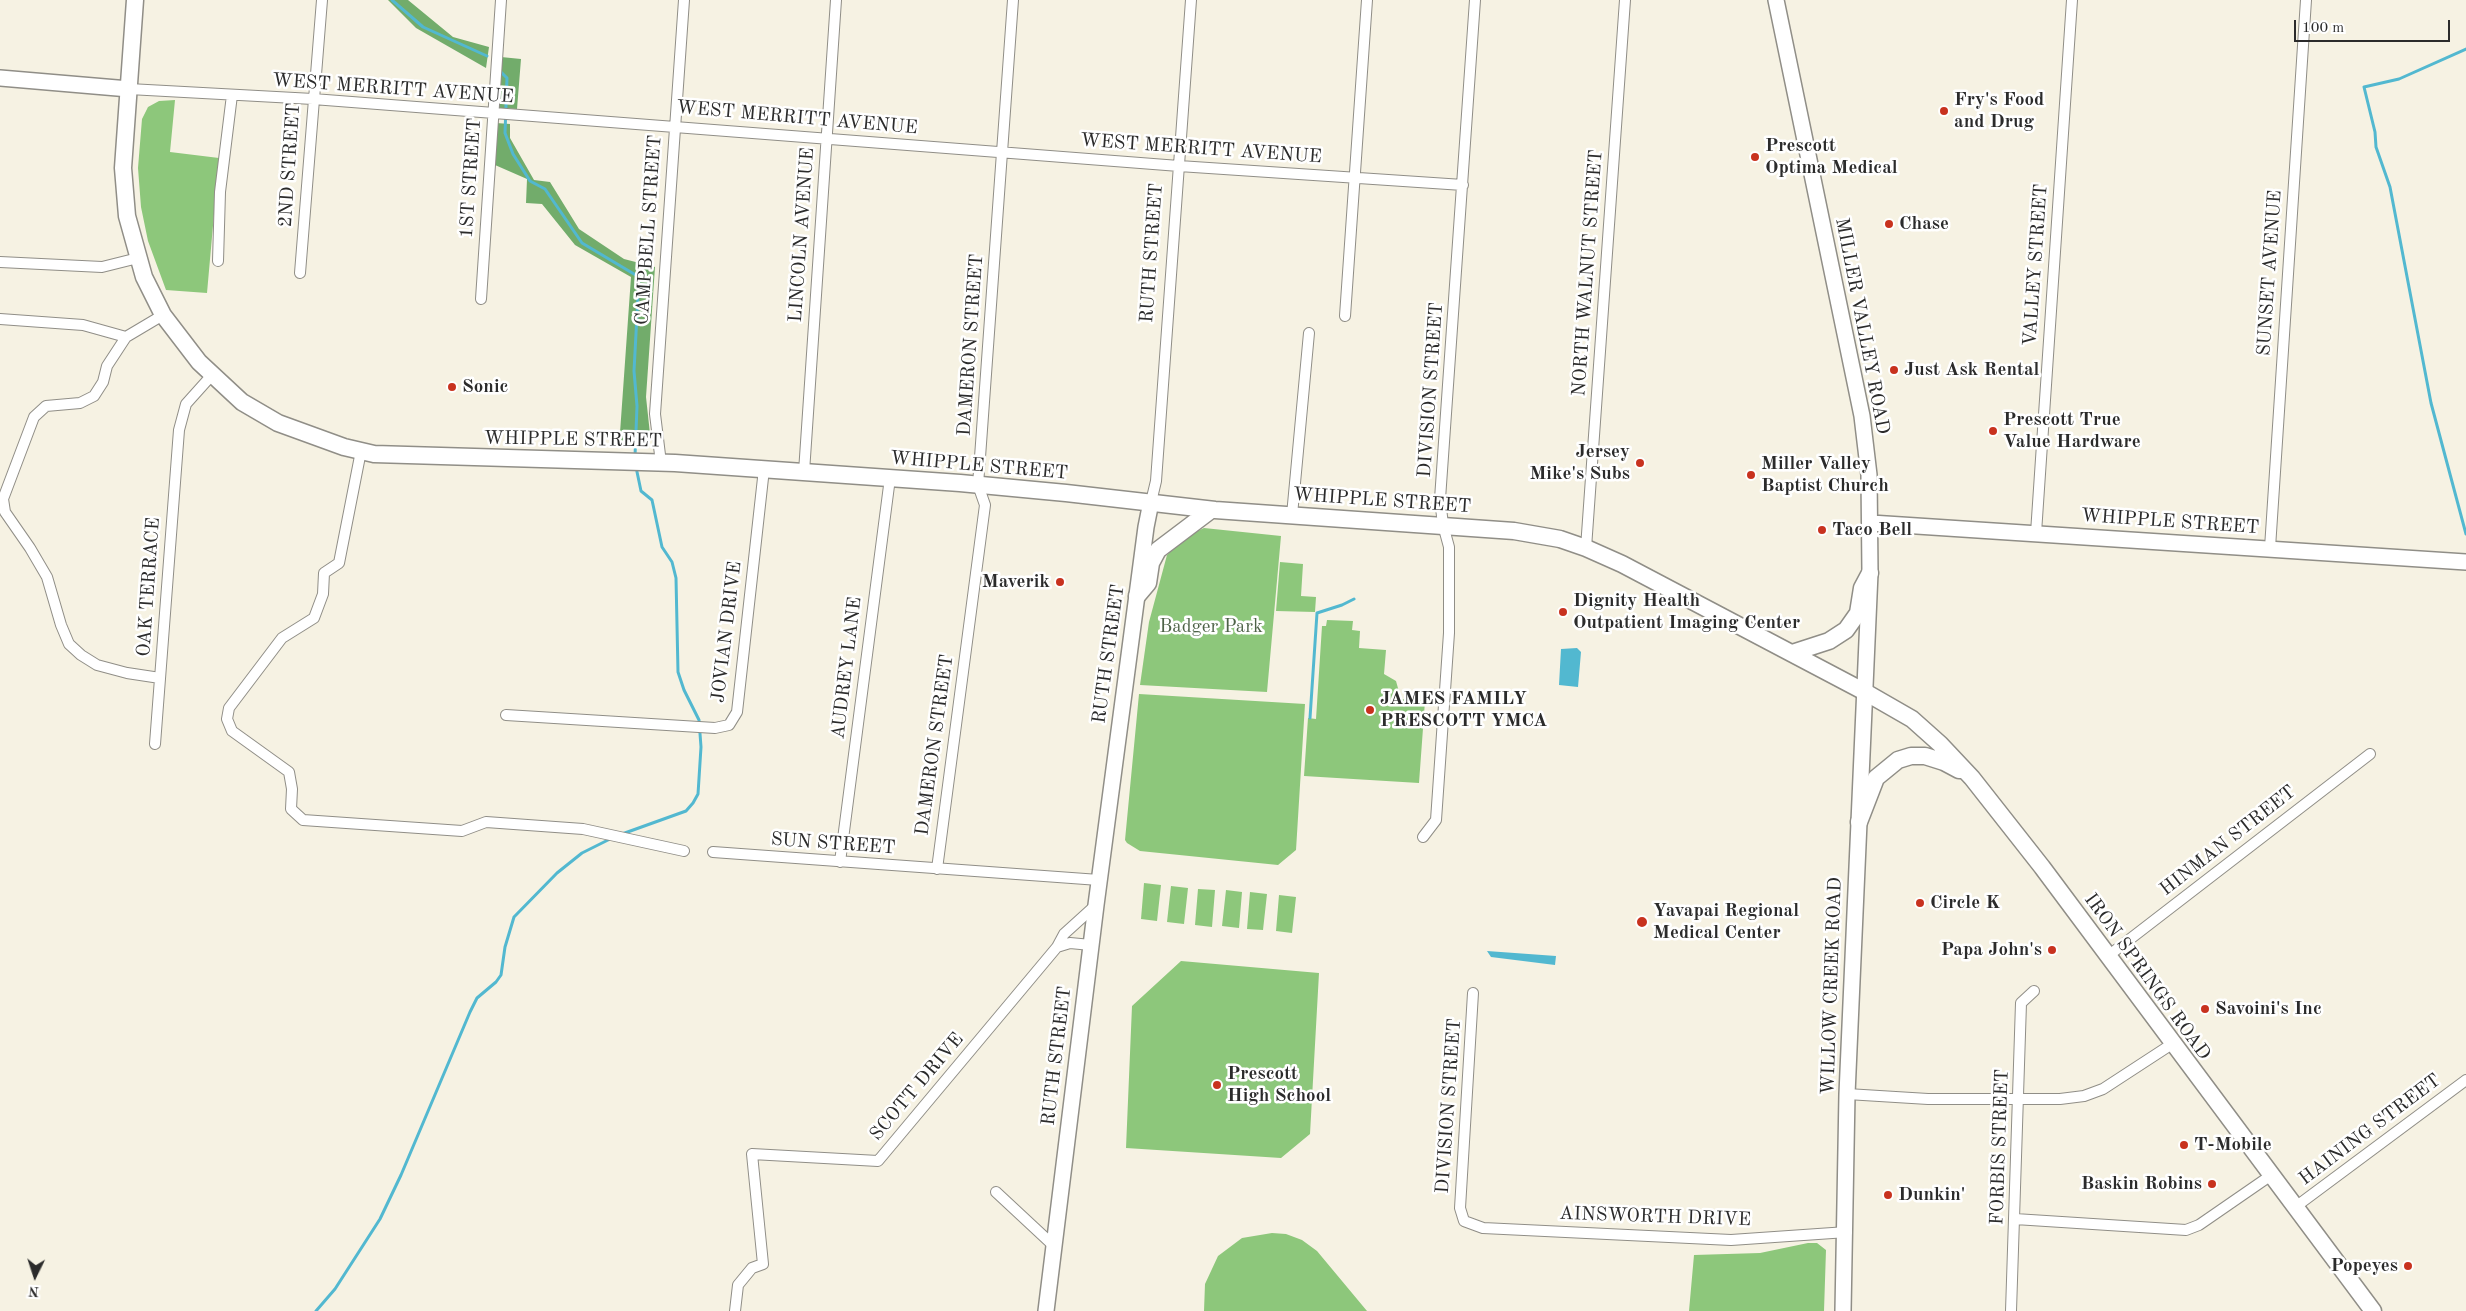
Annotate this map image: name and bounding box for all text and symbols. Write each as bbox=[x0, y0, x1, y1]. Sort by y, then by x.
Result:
scale bar bbox=[2296, 10, 2452, 42]
text: 100 m bbox=[2302, 21, 2344, 36]
street label: WEST MERRITT AVENUE bbox=[272, 69, 514, 109]
place label: Fry's Food and Drug bbox=[1954, 89, 2044, 133]
street label: WEST MERRITT AVENUE bbox=[675, 96, 919, 140]
street label: 2ND STREET bbox=[274, 102, 306, 228]
marker: Fry's Food and Drug bbox=[1938, 105, 1950, 117]
street label: 1ST STREET bbox=[455, 117, 487, 239]
street label: WEST MERRITT AVENUE bbox=[1080, 129, 1322, 169]
street label: CAMPBELL STREET bbox=[631, 134, 667, 326]
place label: Prescott Optima Medical bbox=[1765, 135, 1898, 179]
street label: LINCOLN AVENUE bbox=[785, 147, 819, 323]
street label: NORTH WALNUT STREET bbox=[1568, 149, 1608, 397]
marker: Prescott Optima Medical bbox=[1749, 151, 1761, 163]
street label: RUTH STREET bbox=[1136, 182, 1168, 324]
street label: VALLEY STREET bbox=[2019, 183, 2053, 347]
street label: SUNSET AVENUE bbox=[2253, 189, 2287, 357]
place label: Chase bbox=[1899, 213, 1949, 235]
street label: MILLER VALLEY ROAD bbox=[1830, 216, 1894, 436]
marker: Chase bbox=[1883, 218, 1895, 230]
street label: DAMERON STREET bbox=[953, 253, 989, 437]
street label: DIVISION STREET bbox=[1413, 302, 1449, 478]
place label: Just Ask Rental bbox=[1904, 359, 2039, 381]
marker: Just Ask Rental bbox=[1888, 364, 1900, 376]
place label: Sonic bbox=[462, 376, 508, 398]
marker: Sonic bbox=[446, 381, 458, 393]
place label: Prescott True Value Hardware bbox=[2003, 409, 2141, 453]
marker: Prescott True Value Hardware bbox=[1987, 425, 1999, 437]
street label: WHIPPLE STREET bbox=[484, 427, 662, 453]
place label: Jersey Mike's Subs bbox=[1529, 441, 1630, 485]
street label: WHIPPLE STREET bbox=[889, 447, 1069, 485]
place label: Miller Valley Baptist Church bbox=[1761, 453, 1889, 497]
marker: Jersey Mike's Subs bbox=[1634, 457, 1646, 469]
marker: Miller Valley Baptist Church bbox=[1745, 469, 1757, 481]
street label: WHIPPLE STREET bbox=[1292, 483, 1472, 519]
street label: WHIPPLE STREET bbox=[2080, 504, 2260, 540]
street label: OAK TERRACE bbox=[133, 517, 165, 657]
place label: Taco Bell bbox=[1832, 519, 1912, 541]
marker: Taco Bell bbox=[1816, 524, 1828, 536]
street label: JOVIAN DRIVE bbox=[707, 560, 747, 704]
place label: Maverik bbox=[982, 571, 1050, 593]
marker: Maverik bbox=[1054, 576, 1066, 588]
street label: RUTH STREET bbox=[1088, 583, 1130, 725]
place label: Dignity Health Outpatient Imaging Center bbox=[1573, 590, 1800, 634]
street label: AUDREY LANE bbox=[827, 595, 867, 741]
marker: Dignity Health Outpatient Imaging Center bbox=[1557, 606, 1569, 618]
park label: Badger Park bbox=[1159, 616, 1263, 638]
street label: DAMERON STREET bbox=[911, 653, 959, 837]
place label: JAMES FAMILY PRESCOTT YMCA bbox=[1380, 688, 1547, 732]
marker: JAMES FAMILY PRESCOTT YMCA bbox=[1364, 704, 1376, 716]
street label: HINMAN STREET bbox=[2155, 781, 2301, 901]
street label: SUN STREET bbox=[770, 828, 896, 860]
street label: WILLOW CREEK ROAD bbox=[1817, 877, 1847, 1095]
street label: IRON SPRINGS ROAD bbox=[2079, 889, 2215, 1065]
place label: Circle K bbox=[1930, 892, 2000, 914]
marker: Circle K bbox=[1914, 897, 1926, 909]
place label: Yavapai Regional Medical Center bbox=[1653, 900, 1799, 944]
marker: Yavapai Regional Medical Center bbox=[1635, 915, 1649, 929]
place label: Papa John's bbox=[1941, 939, 2042, 961]
marker: Papa John's bbox=[2046, 944, 2058, 956]
street label: RUTH STREET bbox=[1037, 985, 1077, 1127]
place label: Savoini's Inc bbox=[2215, 998, 2322, 1020]
marker: Savoini's Inc bbox=[2199, 1003, 2211, 1015]
street label: DIVISION STREET bbox=[1431, 1018, 1467, 1194]
street label: SCOTT DRIVE bbox=[865, 1028, 969, 1146]
place label: Prescott High School bbox=[1227, 1063, 1331, 1107]
street label: FORBIS STREET bbox=[1986, 1069, 2014, 1225]
street label: HAINING STREET bbox=[2295, 1069, 2445, 1191]
marker: Prescott High School bbox=[1211, 1079, 1223, 1091]
place label: T-Mobile bbox=[2194, 1134, 2272, 1156]
marker: T-Mobile bbox=[2178, 1139, 2190, 1151]
place label: Baskin Robins bbox=[2081, 1173, 2202, 1195]
marker: Baskin Robins bbox=[2206, 1178, 2218, 1190]
place label: Dunkin' bbox=[1898, 1184, 1965, 1206]
marker: Dunkin' bbox=[1882, 1189, 1894, 1201]
street label: AINSWORTH DRIVE bbox=[1559, 1202, 1751, 1232]
north arrow bbox=[10, 1251, 60, 1301]
place label: Popeyes bbox=[2331, 1255, 2398, 1277]
marker: Popeyes bbox=[2402, 1260, 2414, 1272]
text: N bbox=[28, 1284, 40, 1298]

